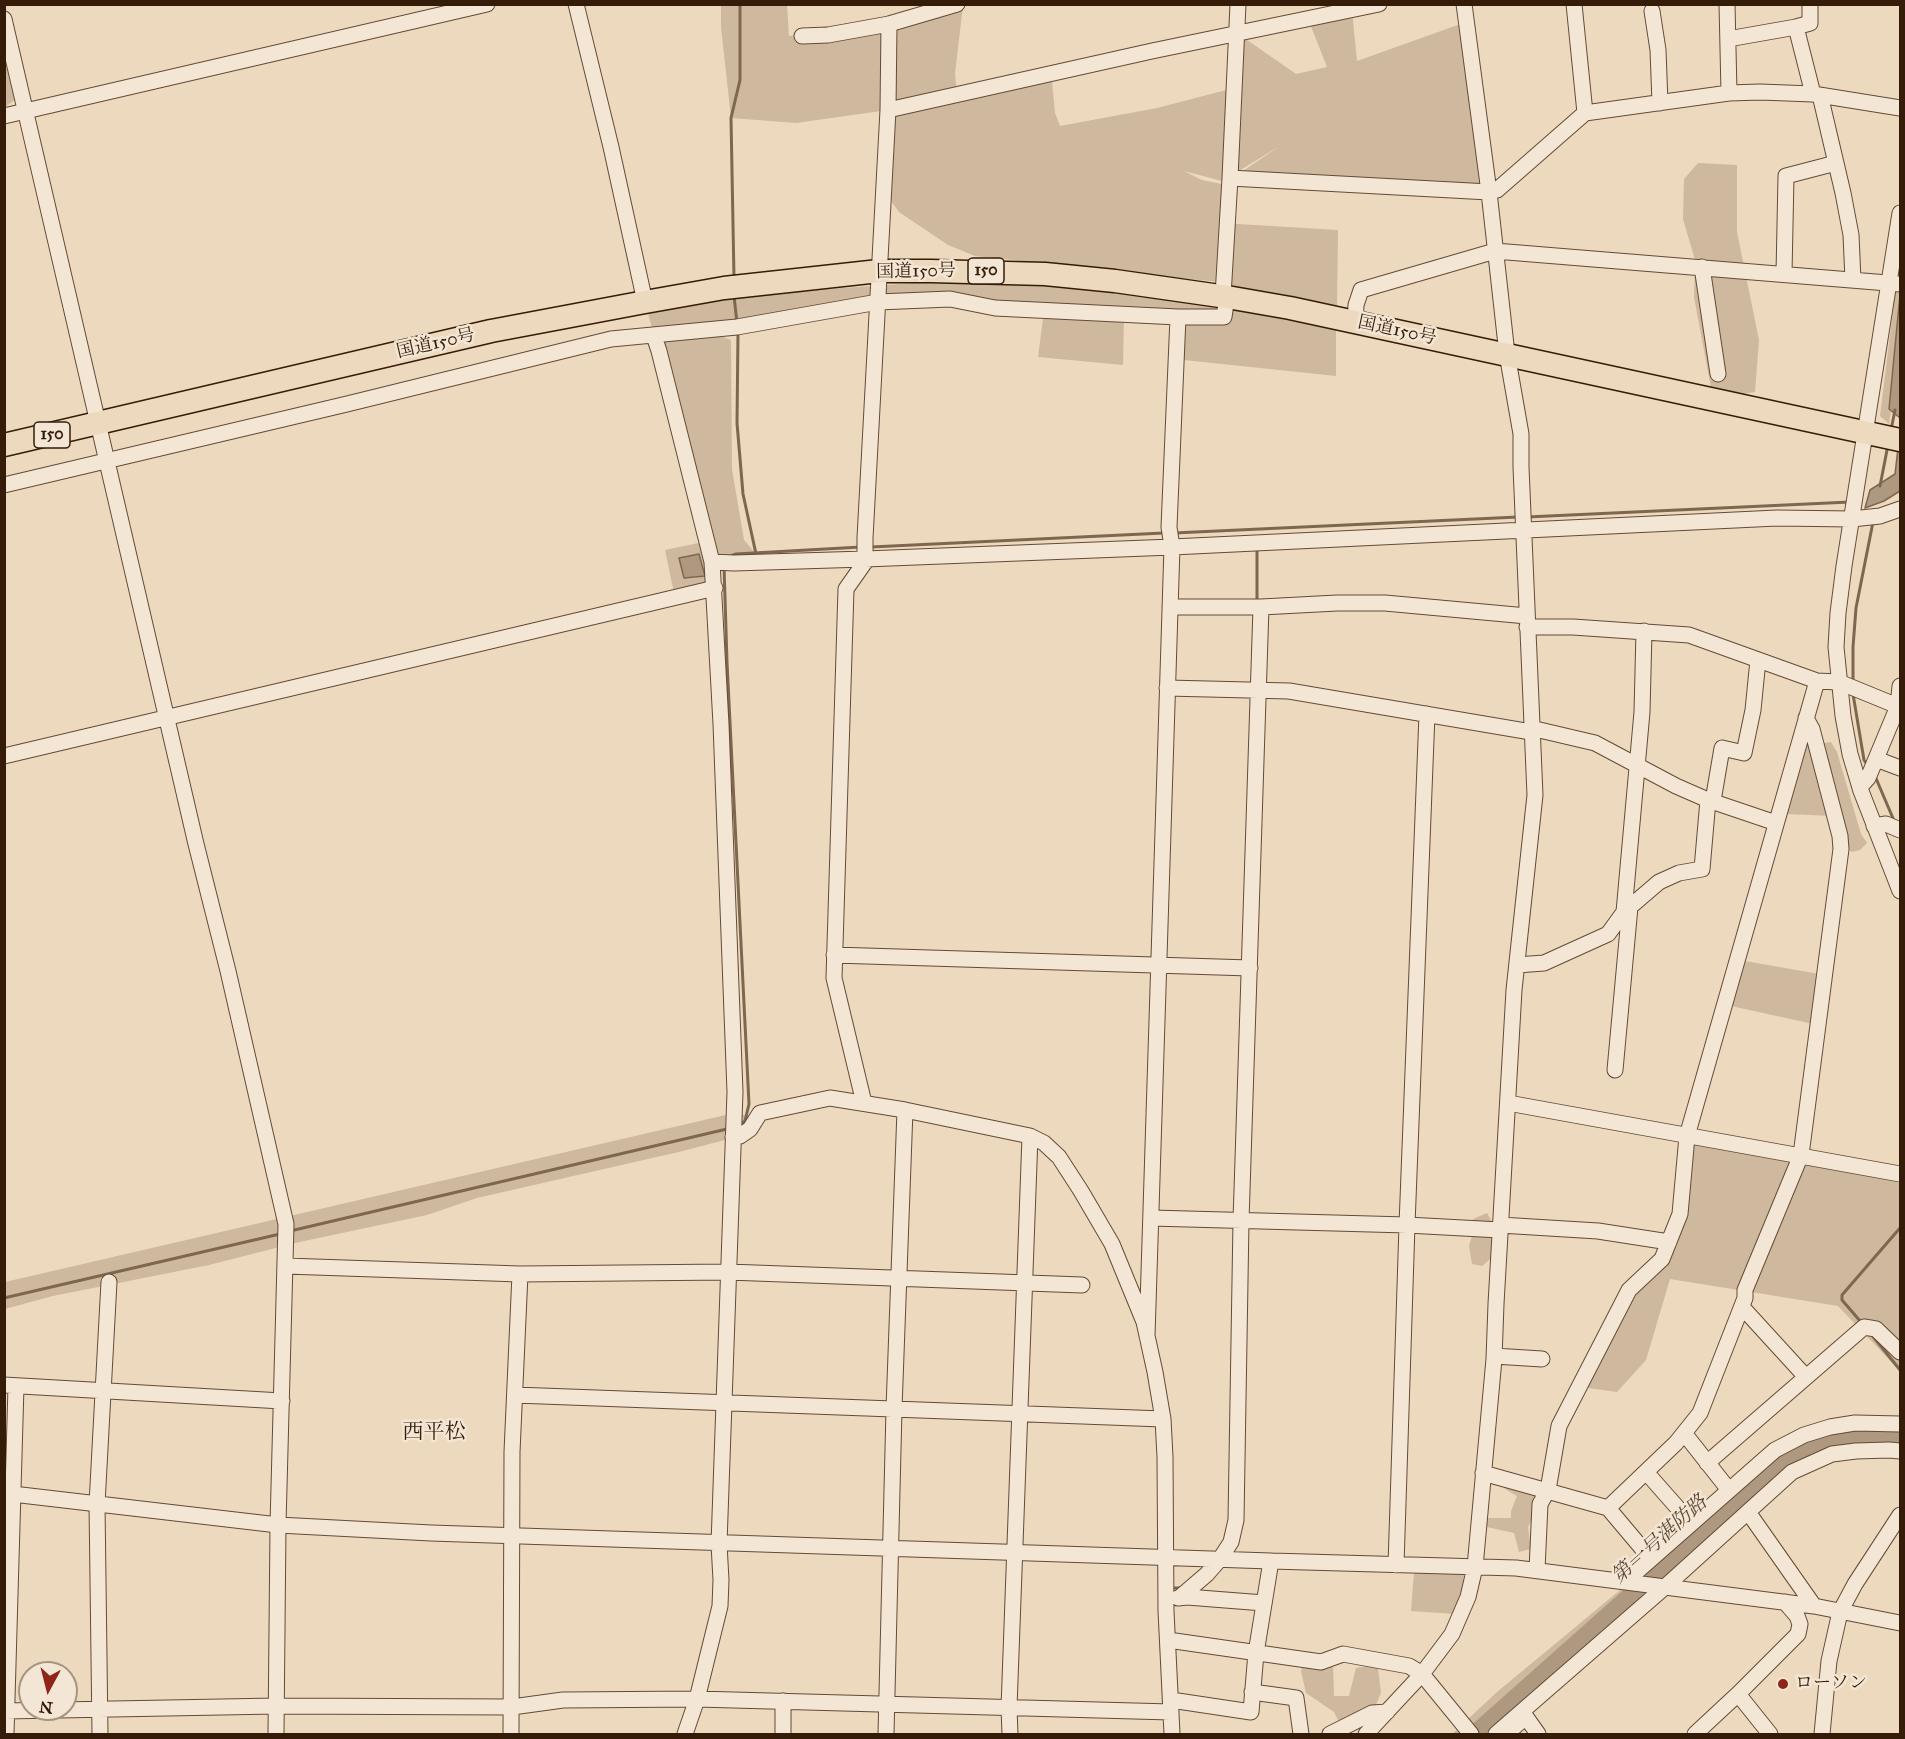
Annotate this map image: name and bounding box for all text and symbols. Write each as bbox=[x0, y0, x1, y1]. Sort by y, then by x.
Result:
road number: 150 bbox=[968, 258, 1004, 284]
street label: 国道150号 bbox=[876, 261, 956, 283]
street label: 国道150号 bbox=[1356, 312, 1438, 350]
street label: 国道150号 bbox=[395, 324, 477, 364]
road number: 150 bbox=[34, 422, 70, 448]
district label: 西平松 bbox=[403, 1420, 465, 1446]
water label: 第一号湛防路 bbox=[1607, 1491, 1713, 1589]
north arrow bbox=[18, 1661, 78, 1721]
place label: ローソン bbox=[1795, 1673, 1867, 1695]
marker: ローソン bbox=[1776, 1677, 1790, 1691]
text: N bbox=[38, 1697, 54, 1718]

